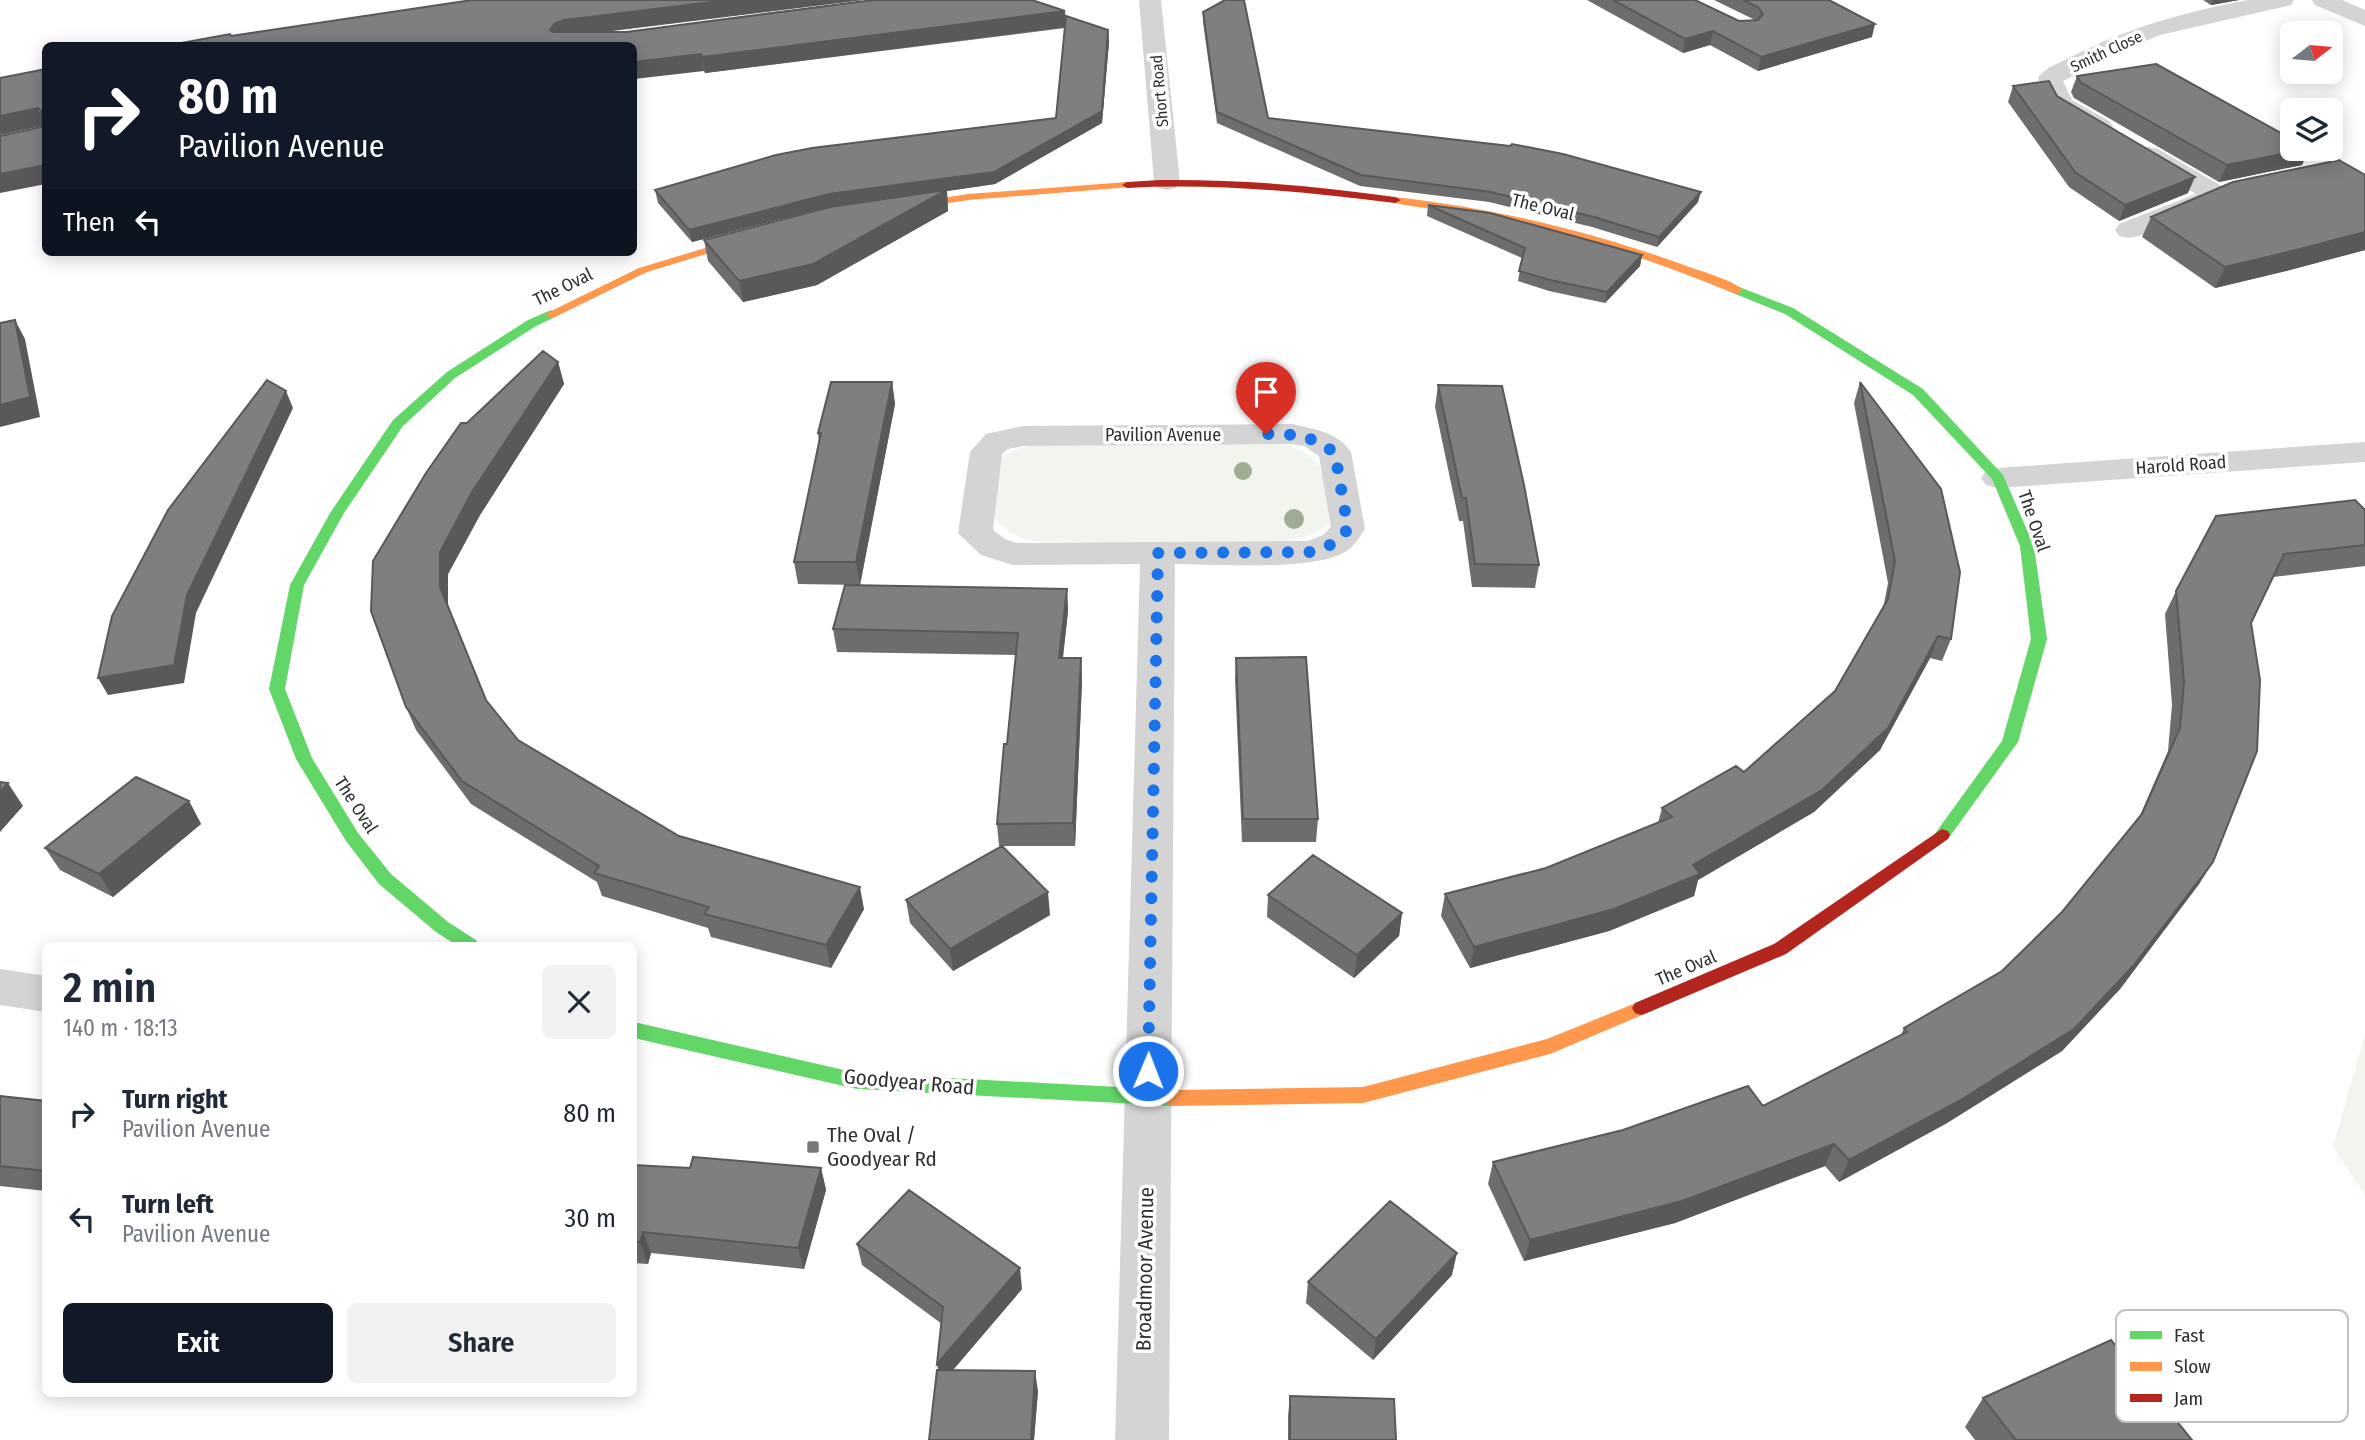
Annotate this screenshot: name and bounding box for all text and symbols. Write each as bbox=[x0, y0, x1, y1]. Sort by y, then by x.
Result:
north arrow bbox=[2280, 21, 2343, 84]
map controls bbox=[2280, 21, 2343, 161]
street label: Smith Close bbox=[2067, 27, 2145, 76]
street label: Short Road bbox=[1147, 54, 1172, 128]
text: 80 m bbox=[178, 67, 278, 126]
icon: right bbox=[63, 70, 154, 161]
button: layers bbox=[2280, 98, 2343, 161]
text: Pavilion Avenue bbox=[178, 127, 384, 165]
street label: The Oval bbox=[1510, 189, 1577, 225]
icon: left bbox=[129, 203, 167, 241]
text: Then bbox=[63, 207, 115, 238]
street label: The Oval bbox=[530, 263, 597, 311]
pin bbox=[1236, 362, 1296, 434]
icon: arrive bbox=[1247, 373, 1285, 411]
street label: Pavilion Avenue bbox=[1105, 424, 1221, 446]
street label: Harold Road bbox=[2135, 451, 2227, 479]
street label: The Oval bbox=[2013, 487, 2055, 555]
street label: The Oval bbox=[330, 772, 383, 838]
street label: The Oval bbox=[1653, 945, 1720, 991]
text: 2 min bbox=[63, 963, 156, 1013]
button: close bbox=[542, 965, 616, 1039]
text: 140 m · 18:13 bbox=[63, 1014, 178, 1042]
position arrow bbox=[1111, 1034, 1185, 1108]
street label: Goodyear Road bbox=[843, 1063, 975, 1101]
text: Turn right bbox=[122, 1084, 228, 1115]
icon: right bbox=[63, 1095, 101, 1133]
text: 80 m bbox=[563, 1098, 616, 1129]
text: Pavilion Avenue bbox=[122, 1115, 270, 1143]
place label: The Oval / Goodyear Rd bbox=[827, 1122, 937, 1172]
marker: The Oval / Goodyear Rd bbox=[805, 1139, 821, 1155]
street label: Broadmoor Avenue bbox=[1131, 1187, 1159, 1351]
text: Turn left bbox=[122, 1189, 214, 1220]
icon: left bbox=[63, 1200, 101, 1238]
text: 30 m bbox=[565, 1203, 616, 1234]
text: Pavilion Avenue bbox=[122, 1220, 270, 1248]
button: Exit bbox=[63, 1303, 333, 1383]
button: Share bbox=[347, 1303, 616, 1383]
legend bbox=[2116, 1310, 2348, 1422]
text: Fast bbox=[2174, 1324, 2205, 1347]
text: Slow bbox=[2174, 1355, 2211, 1378]
text: Jam bbox=[2174, 1387, 2203, 1410]

